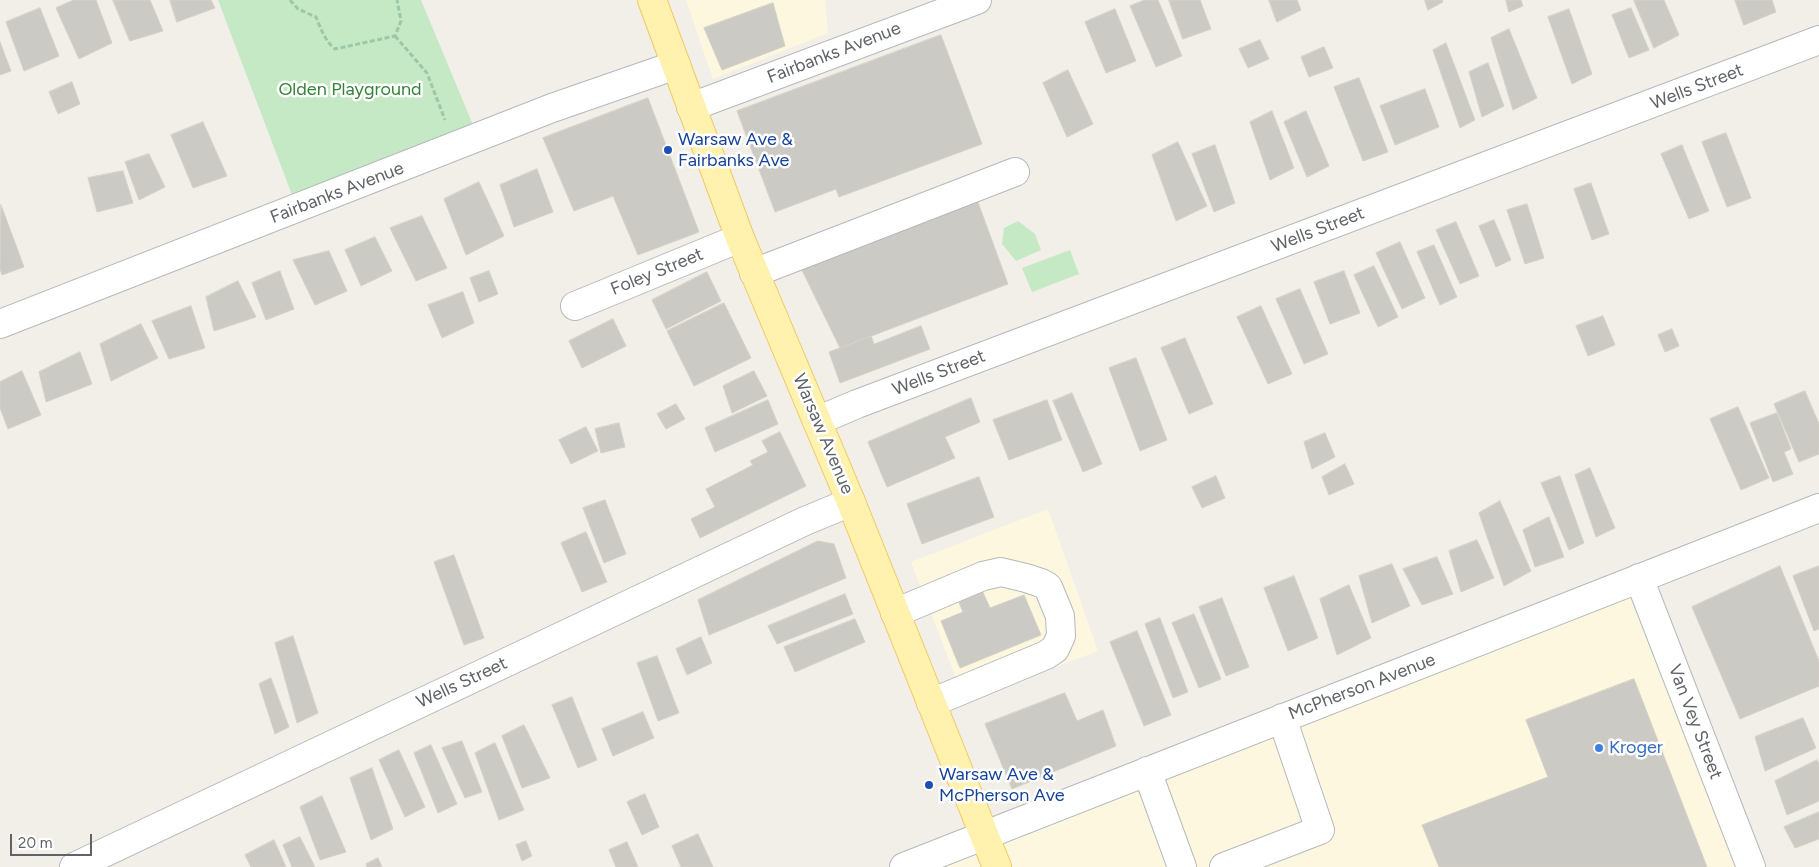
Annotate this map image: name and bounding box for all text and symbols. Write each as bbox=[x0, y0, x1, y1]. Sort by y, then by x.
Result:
street label: Fairbanks Avenue bbox=[764, 18, 904, 88]
street label: Wells Street bbox=[1648, 59, 1746, 115]
park label: Olden Playground bbox=[278, 79, 422, 101]
place label: Warsaw Ave & Fairbanks Ave bbox=[678, 129, 793, 172]
marker: Warsaw Ave & Fairbanks Ave bbox=[662, 144, 674, 156]
street label: Fairbanks Avenue bbox=[267, 158, 407, 228]
street label: Wells Street bbox=[1269, 202, 1367, 258]
street label: Foley Street bbox=[608, 244, 706, 300]
street label: Wells Street bbox=[890, 345, 988, 401]
street label: Warsaw Avenue bbox=[788, 371, 858, 497]
street label: McPherson Avenue bbox=[1286, 649, 1438, 725]
street label: Wells Street bbox=[413, 653, 511, 713]
street label: Van Vey Street bbox=[1663, 662, 1727, 782]
place label: Kroger bbox=[1609, 737, 1663, 759]
marker: Kroger bbox=[1593, 742, 1605, 754]
place label: Warsaw Ave & McPherson Ave bbox=[939, 764, 1065, 806]
marker: Warsaw Ave & McPherson Ave bbox=[923, 779, 935, 791]
scale bar bbox=[12, 824, 95, 856]
text: 20 m bbox=[18, 834, 52, 852]

